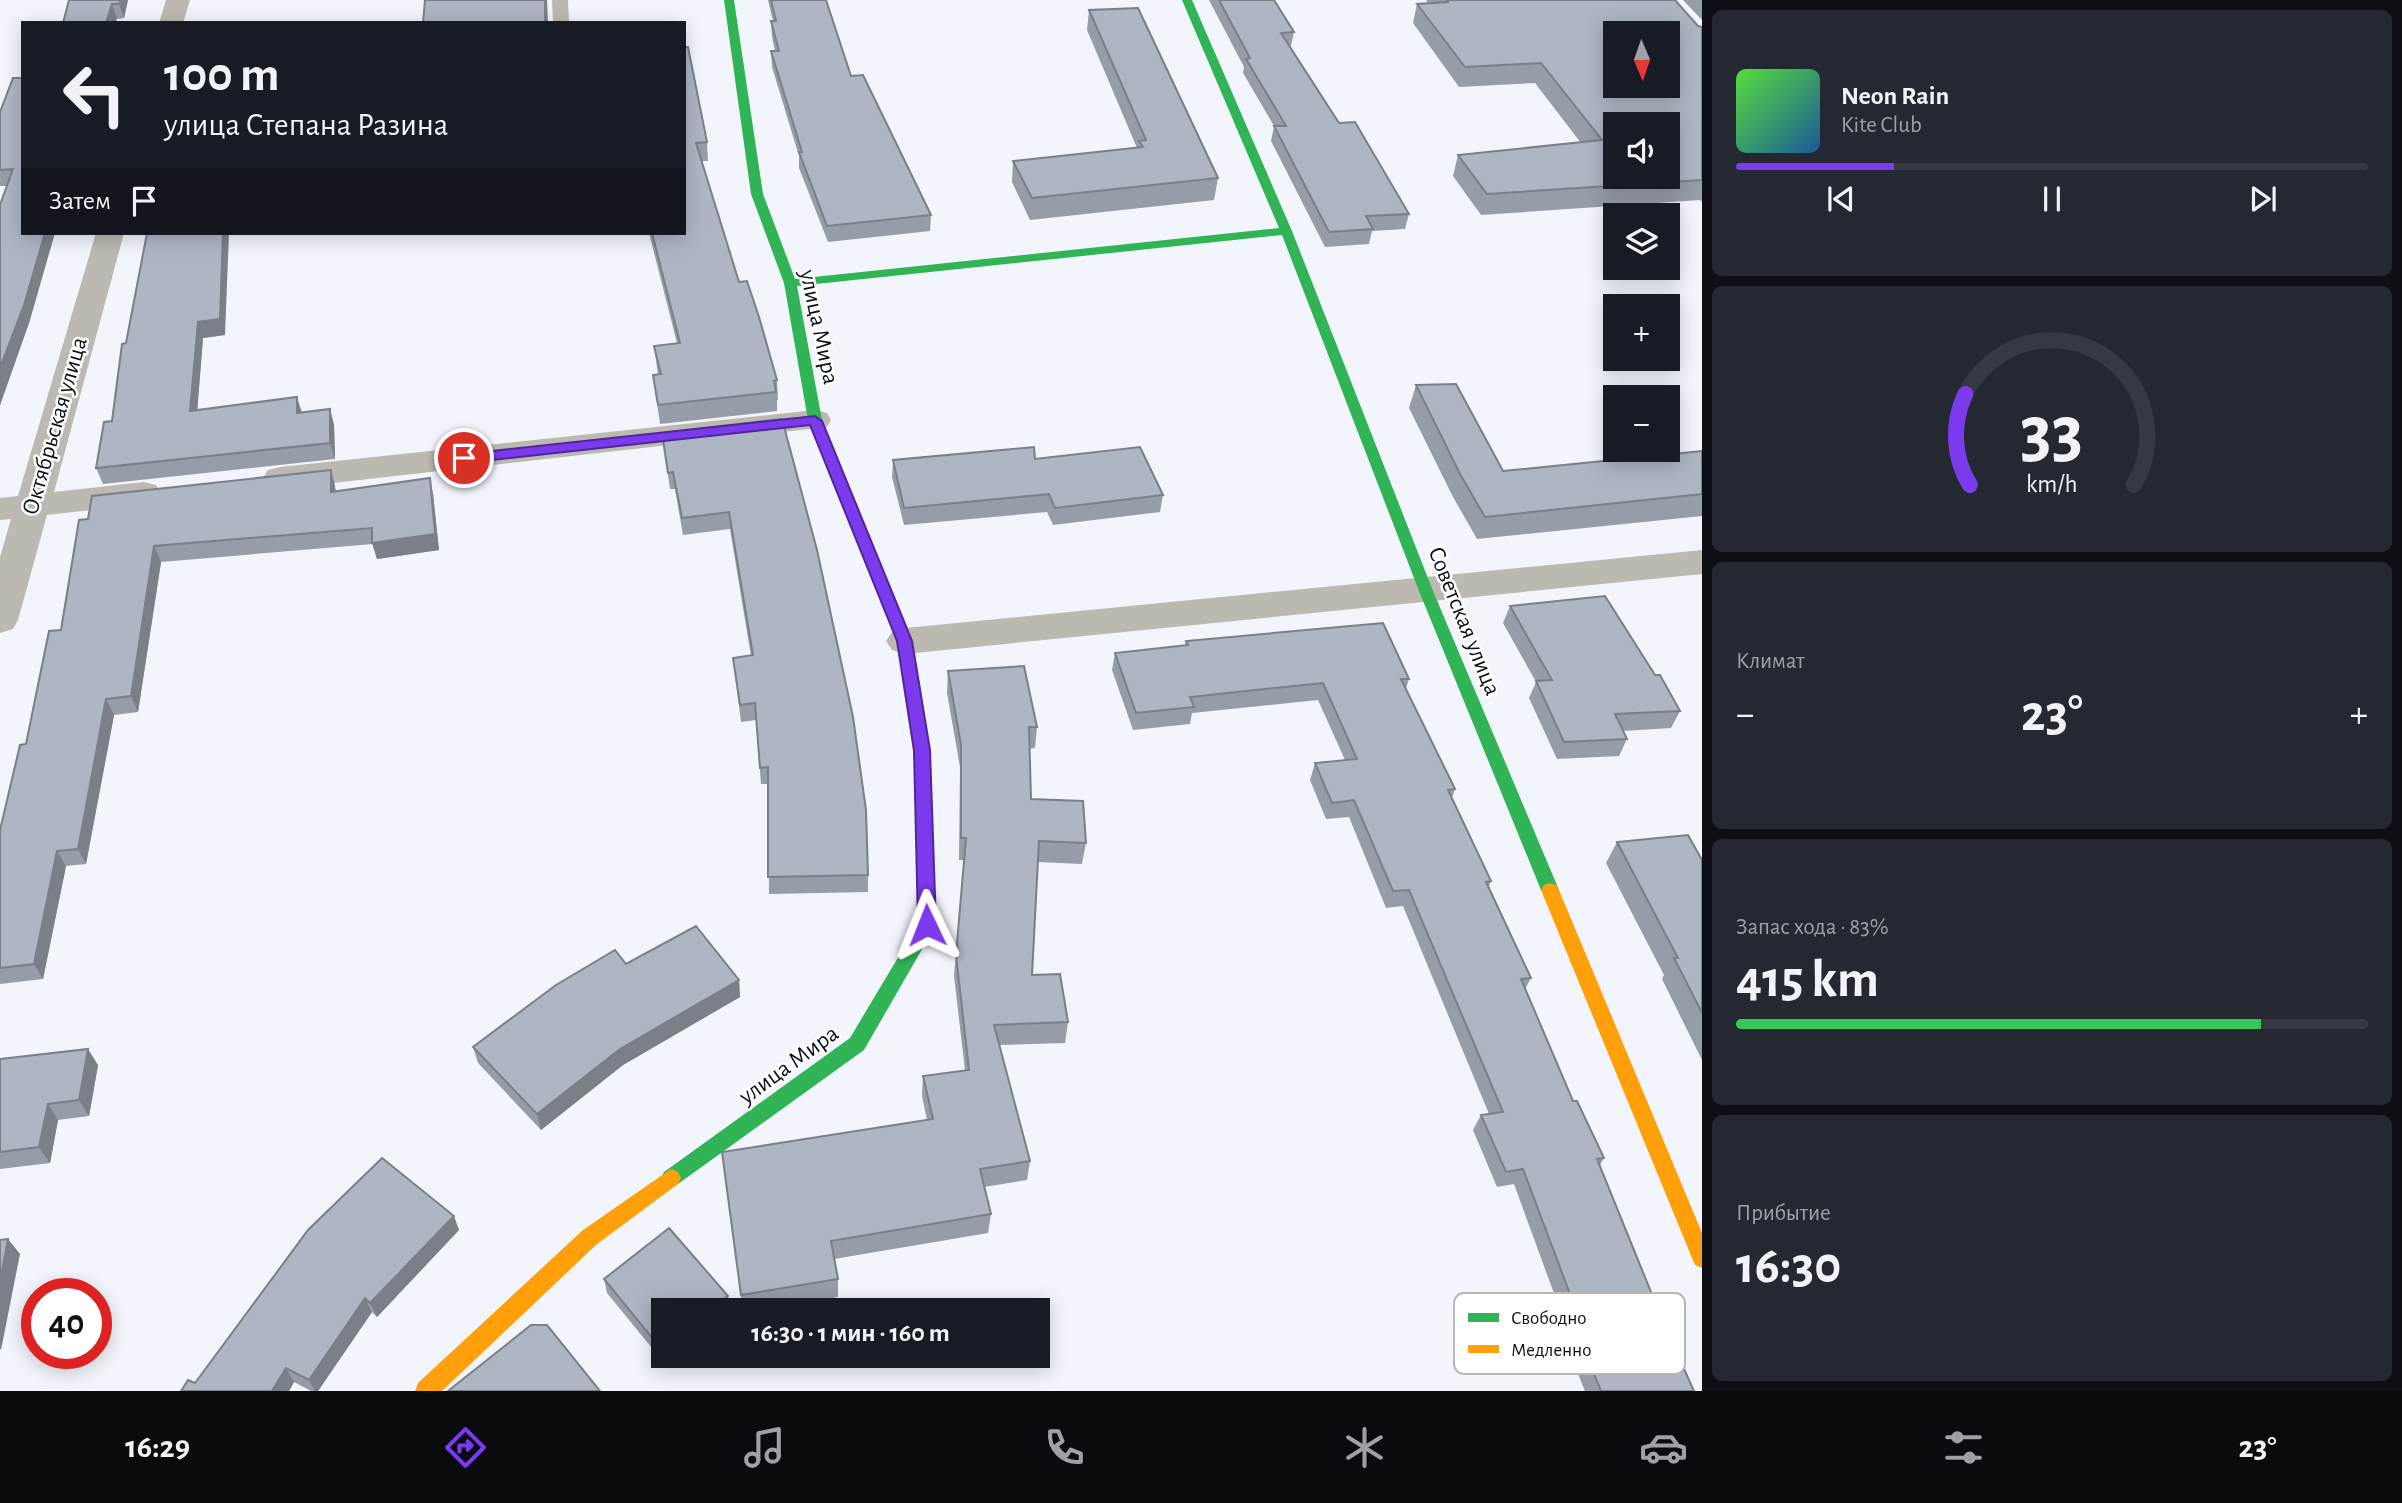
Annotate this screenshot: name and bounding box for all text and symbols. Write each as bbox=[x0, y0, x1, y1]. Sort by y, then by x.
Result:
north arrow bbox=[1603, 21, 1680, 98]
map controls bbox=[1603, 21, 1680, 462]
icon: left bbox=[49, 49, 140, 140]
text: 100 m bbox=[164, 51, 280, 100]
text: Neon Rain bbox=[1841, 83, 1949, 109]
text: улица Степана Разина bbox=[164, 109, 448, 141]
button: sound bbox=[1603, 112, 1680, 189]
text: Kite Club bbox=[1841, 114, 1922, 137]
icon: previous bbox=[1822, 180, 1860, 218]
icon: pause bbox=[2033, 180, 2071, 218]
icon: next bbox=[2244, 180, 2282, 218]
icon: arrive bbox=[125, 182, 163, 220]
text: Затем bbox=[49, 188, 111, 214]
button: layers bbox=[1603, 203, 1680, 280]
street label: улица Мира bbox=[795, 267, 843, 386]
button: + bbox=[1603, 294, 1680, 371]
street label: Октябрьская улица bbox=[18, 334, 92, 518]
button: − bbox=[1603, 385, 1680, 462]
text: 33 bbox=[2021, 398, 2083, 471]
pin bbox=[434, 428, 494, 488]
icon: arrive bbox=[445, 439, 483, 477]
text: km/h bbox=[2026, 472, 2078, 497]
street label: Советская улица bbox=[1423, 543, 1505, 699]
text: Климат bbox=[1736, 650, 1805, 673]
text: 23° bbox=[2021, 688, 2083, 740]
text: − bbox=[1736, 696, 1754, 734]
text: + bbox=[2350, 696, 2368, 734]
position arrow bbox=[890, 888, 964, 962]
text: Запас хода · 83% bbox=[1736, 916, 1889, 939]
text: 415 km bbox=[1736, 954, 1879, 1006]
street label: улица Мира bbox=[734, 1021, 843, 1110]
text: Прибытие bbox=[1736, 1202, 1831, 1225]
text: 16:30 bbox=[1736, 1240, 1841, 1292]
speed limit sign: 40 bbox=[21, 1278, 112, 1369]
legend bbox=[1454, 1293, 1685, 1374]
text: Свободно bbox=[1511, 1309, 1587, 1328]
text: 16:30 · 1 мин · 160 m bbox=[751, 1320, 950, 1346]
text: Медленно bbox=[1511, 1341, 1591, 1360]
icon: directions bbox=[441, 1423, 490, 1472]
icon: music bbox=[740, 1423, 789, 1472]
icon: phone bbox=[1040, 1423, 1089, 1472]
icon: climate bbox=[1340, 1423, 1389, 1472]
icon: car bbox=[1639, 1423, 1688, 1472]
icon: filters bbox=[1939, 1423, 1988, 1472]
text: 16:29 bbox=[125, 1431, 190, 1463]
text: 23° bbox=[2238, 1431, 2277, 1463]

